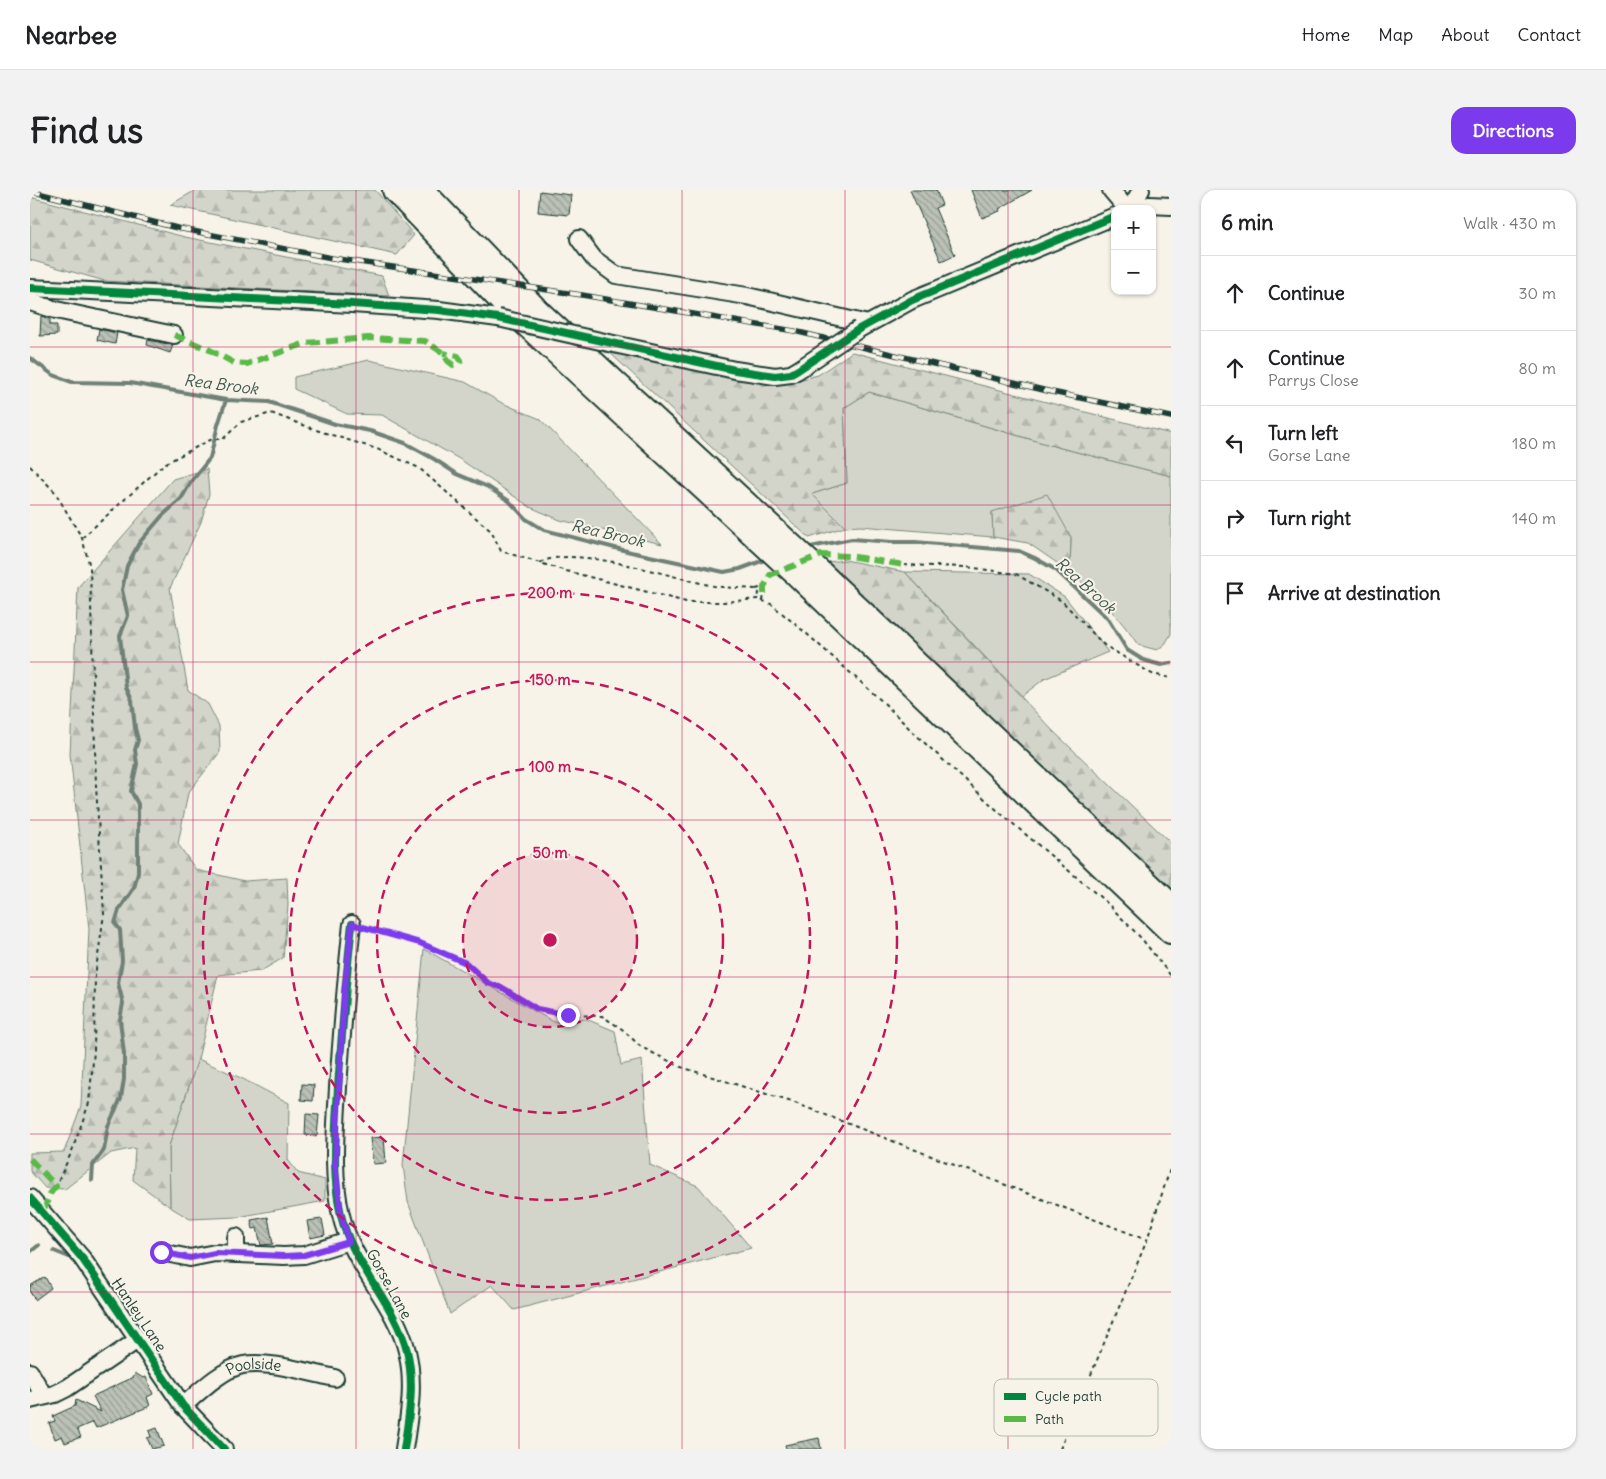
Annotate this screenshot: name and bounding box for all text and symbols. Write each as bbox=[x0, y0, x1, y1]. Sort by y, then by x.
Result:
text: Nearbee bbox=[25, 20, 117, 50]
text: Home bbox=[1302, 23, 1350, 46]
text: Map bbox=[1378, 23, 1413, 46]
text: About bbox=[1441, 23, 1489, 46]
text: Contact bbox=[1517, 23, 1581, 46]
button: Directions bbox=[1451, 107, 1576, 154]
text: Find us bbox=[30, 108, 143, 152]
map controls bbox=[1111, 205, 1156, 295]
button: + bbox=[1111, 205, 1156, 250]
text: 6 min bbox=[1221, 209, 1273, 236]
text: Walk · 430 m bbox=[1463, 213, 1556, 233]
button: − bbox=[1111, 250, 1156, 295]
icon: ahead bbox=[1221, 279, 1249, 307]
text: Continue bbox=[1268, 281, 1345, 305]
text: 30 m bbox=[1519, 283, 1556, 303]
text: Continue bbox=[1268, 346, 1345, 370]
icon: ahead bbox=[1221, 354, 1249, 382]
text: 80 m bbox=[1518, 358, 1556, 378]
water label: Rea Brook bbox=[183, 370, 261, 399]
text: Parrys Close bbox=[1268, 370, 1359, 390]
text: Turn left bbox=[1268, 421, 1338, 445]
icon: left bbox=[1221, 429, 1249, 457]
text: 180 m bbox=[1512, 433, 1556, 453]
text: Gorse Lane bbox=[1268, 445, 1350, 465]
icon: right bbox=[1221, 504, 1249, 532]
text: Turn right bbox=[1268, 506, 1351, 530]
text: 140 m bbox=[1512, 508, 1556, 528]
water label: Rea Brook bbox=[569, 515, 648, 552]
water label: Rea Brook bbox=[1052, 553, 1122, 619]
icon: arrive bbox=[1221, 579, 1249, 607]
text: Arrive at destination bbox=[1268, 581, 1441, 605]
text: 200 m bbox=[528, 583, 572, 602]
text: 150 m bbox=[529, 670, 571, 689]
text: 100 m bbox=[529, 757, 571, 776]
text: 50 m bbox=[532, 843, 568, 862]
centre of rings bbox=[541, 931, 559, 949]
route end bbox=[557, 1004, 580, 1027]
route start bbox=[150, 1241, 173, 1264]
street label: Gorse Lane bbox=[362, 1245, 416, 1322]
street label: Hanley Lane bbox=[108, 1274, 171, 1355]
street label: Poolside bbox=[222, 1354, 283, 1379]
legend bbox=[994, 1379, 1158, 1436]
text: Cycle path bbox=[1035, 1387, 1102, 1405]
text: Path bbox=[1035, 1410, 1064, 1428]

